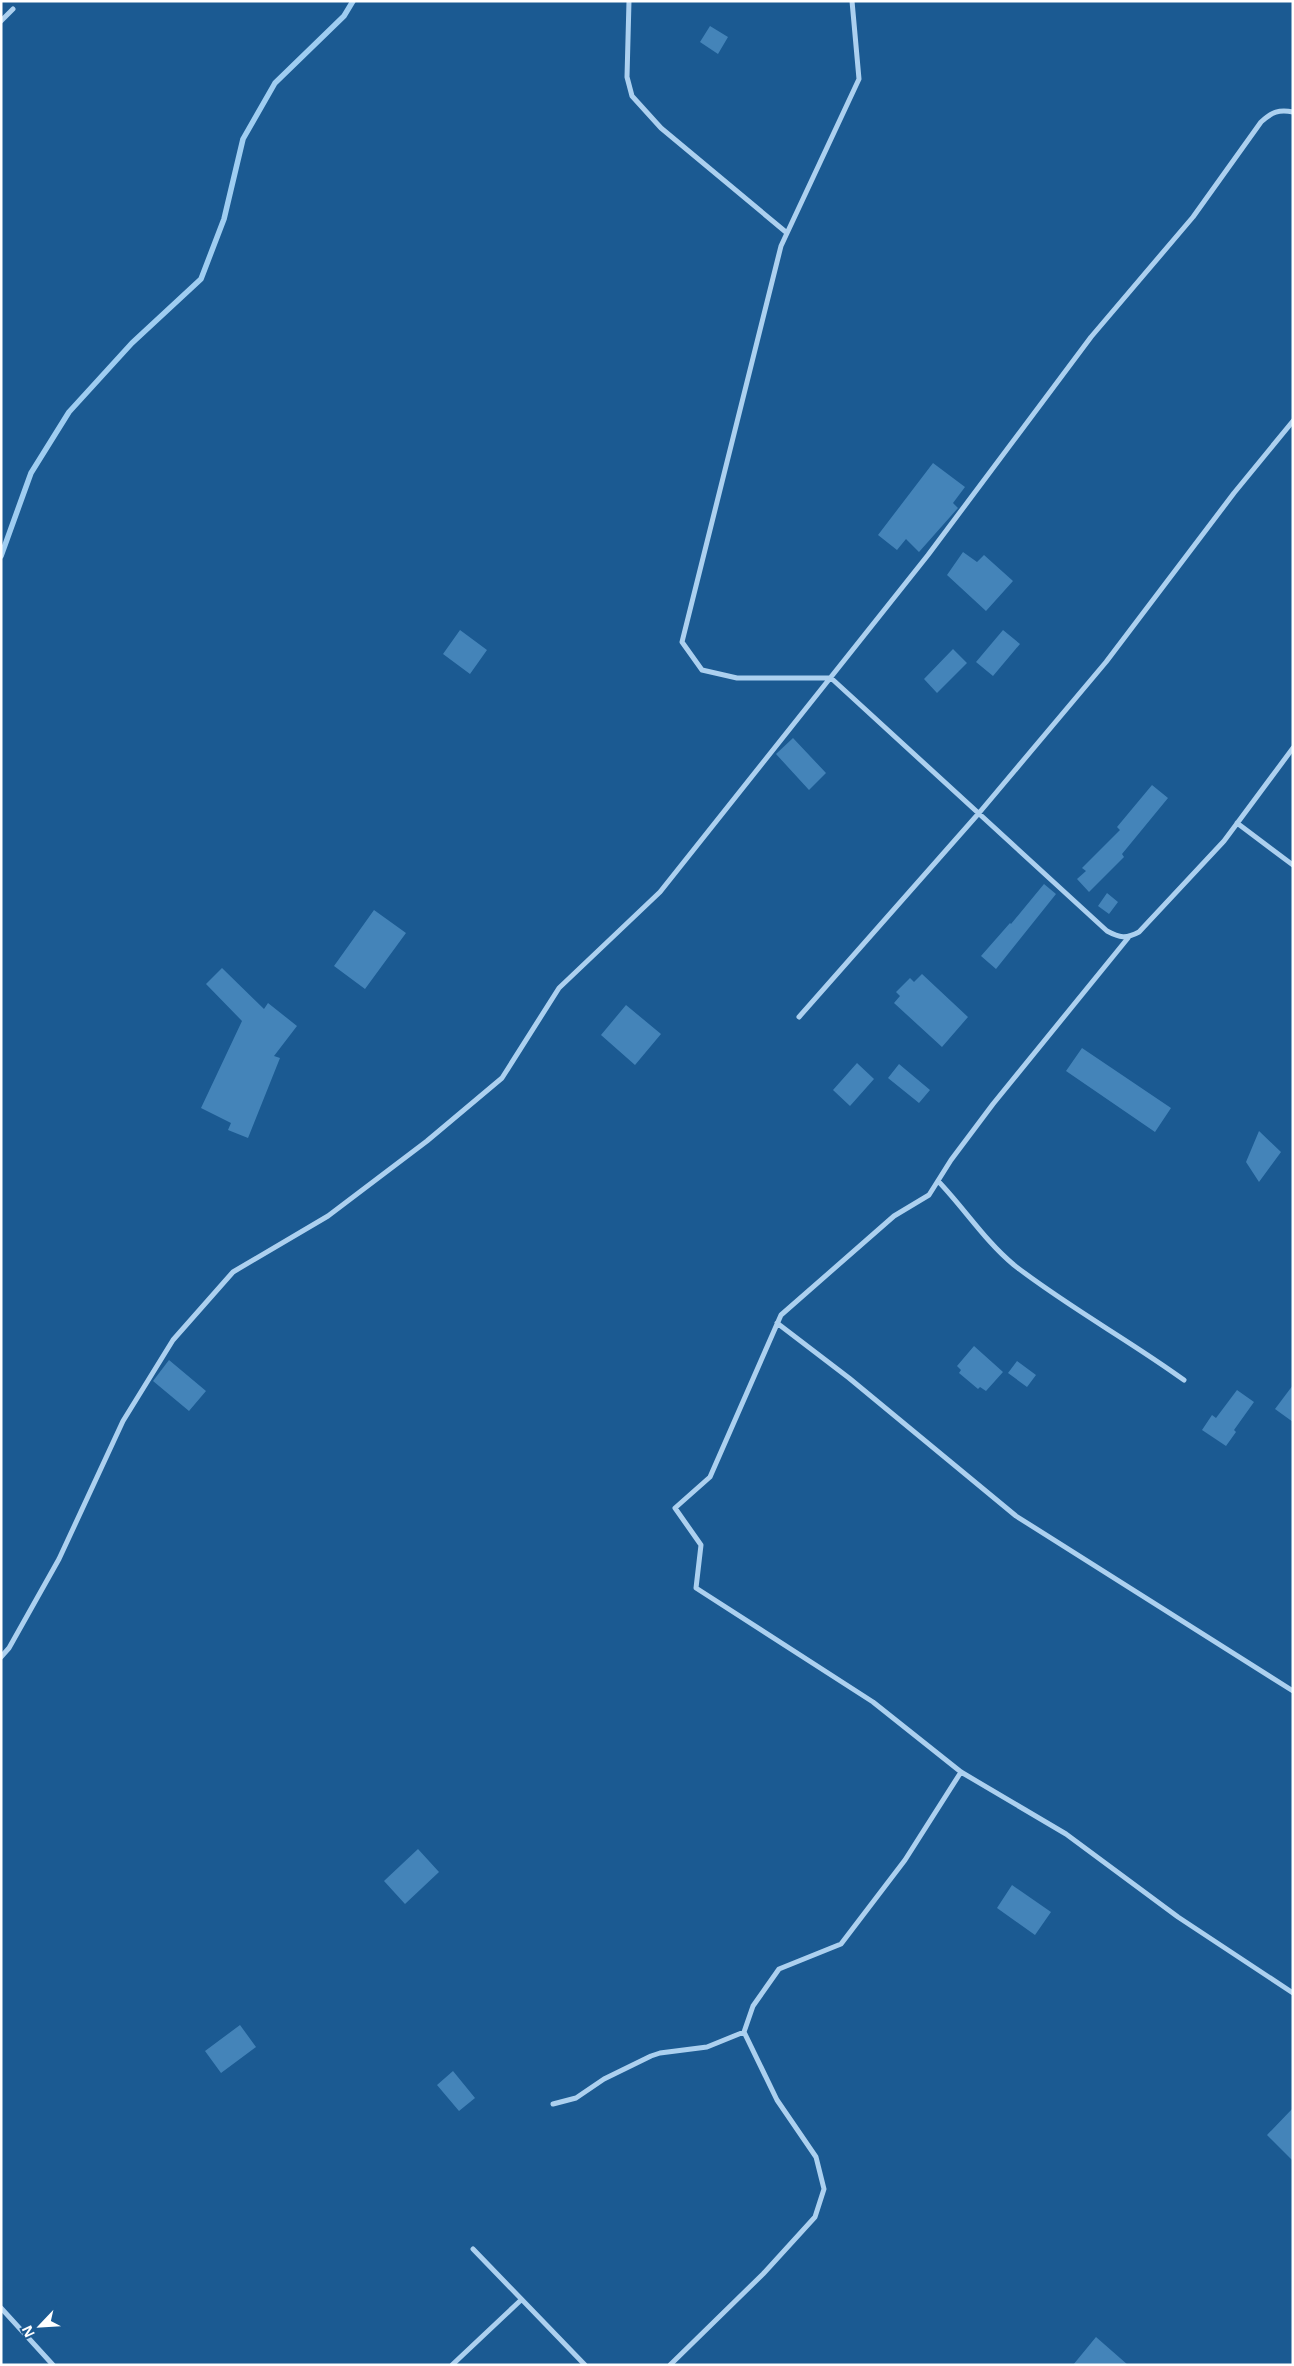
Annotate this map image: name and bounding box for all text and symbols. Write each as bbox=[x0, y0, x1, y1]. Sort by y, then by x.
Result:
north arrow bbox=[15, 2301, 65, 2351]
text: N bbox=[17, 2323, 39, 2341]

